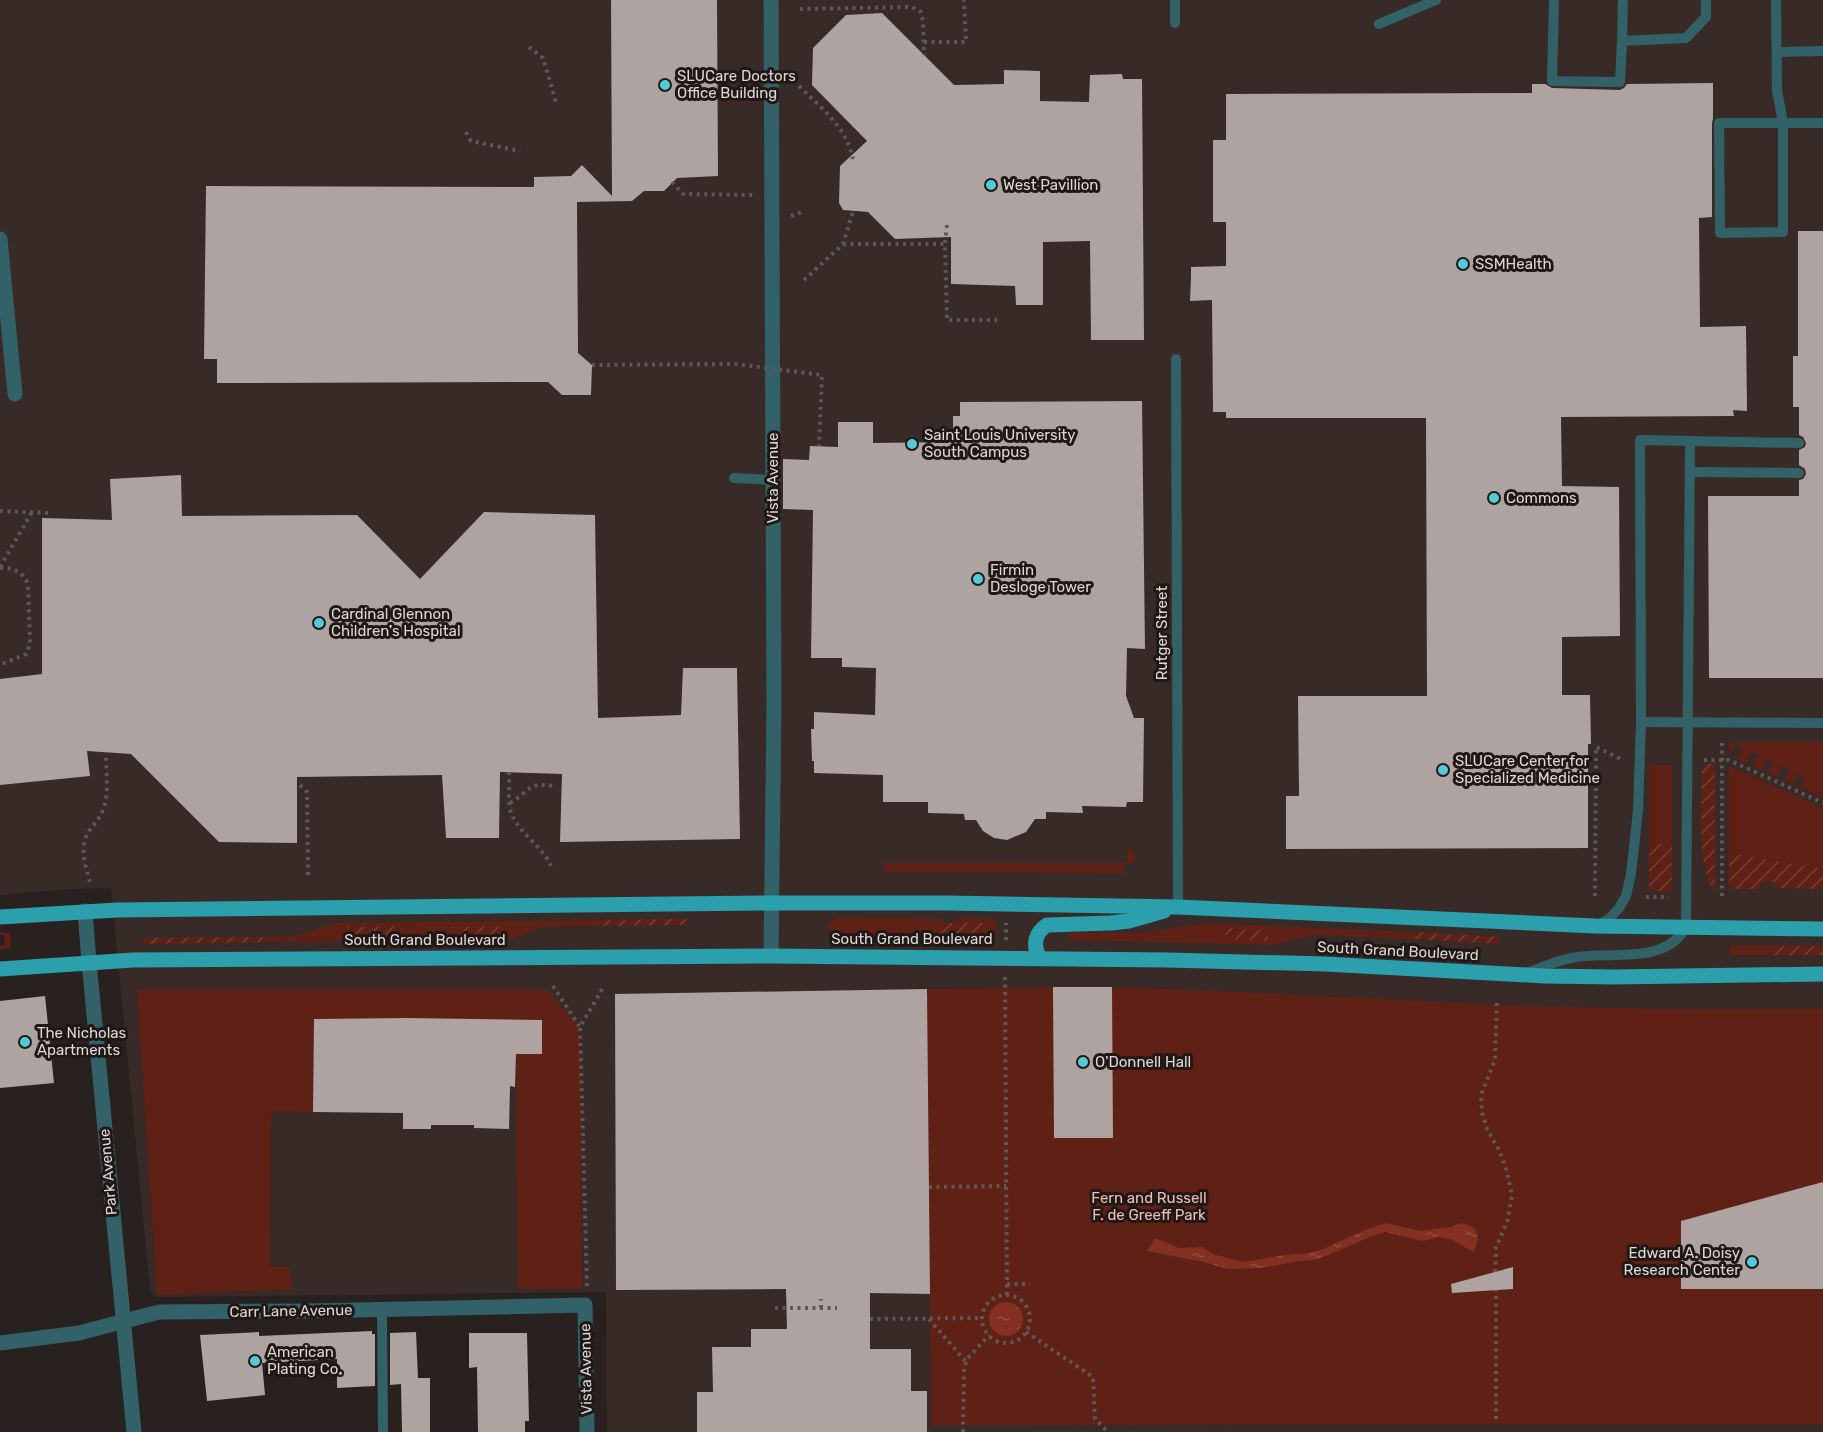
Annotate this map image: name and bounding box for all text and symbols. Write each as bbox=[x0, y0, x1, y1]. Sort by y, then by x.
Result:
place label: SLUCare Doctors Office Building bbox=[677, 67, 796, 102]
marker: SLUCare Doctors Office Building bbox=[658, 78, 672, 92]
place label: West Pavillion bbox=[1003, 176, 1098, 194]
marker: West Pavillion bbox=[984, 178, 998, 192]
place label: SSMHealth bbox=[1475, 255, 1552, 273]
marker: SSMHealth bbox=[1456, 257, 1470, 271]
place label: Saint Louis University South Campus bbox=[924, 426, 1075, 461]
street label: Vista Avenue bbox=[764, 432, 782, 524]
marker: Saint Louis University South Campus bbox=[905, 437, 919, 451]
place label: Commons bbox=[1506, 489, 1577, 507]
marker: Commons bbox=[1487, 491, 1501, 505]
place label: Firmin Desloge Tower bbox=[990, 561, 1091, 596]
marker: Firmin Desloge Tower bbox=[971, 572, 985, 586]
street label: Rutger Street bbox=[1153, 586, 1171, 680]
place label: Cardinal Glennon Children's Hospital bbox=[331, 605, 461, 640]
marker: Cardinal Glennon Children's Hospital bbox=[312, 616, 326, 630]
place label: SLUCare Center for Specialized Medicine bbox=[1455, 752, 1600, 787]
marker: SLUCare Center for Specialized Medicine bbox=[1436, 763, 1450, 777]
street label: South Grand Boulevard bbox=[831, 930, 993, 948]
street label: South Grand Boulevard bbox=[344, 931, 506, 949]
street label: South Grand Boulevard bbox=[1317, 938, 1479, 964]
place label: The Nicholas Apartments bbox=[37, 1024, 127, 1059]
marker: The Nicholas Apartments bbox=[18, 1035, 32, 1049]
place label: O'Donnell Hall bbox=[1095, 1053, 1191, 1071]
marker: O'Donnell Hall bbox=[1076, 1055, 1090, 1069]
street label: Park Avenue bbox=[95, 1128, 121, 1216]
park label: Fern and Russell F. de Greeff Park bbox=[1091, 1189, 1207, 1224]
place label: Edward A. Doisy Research Center bbox=[1624, 1244, 1740, 1279]
marker: Edward A. Doisy Research Center bbox=[1745, 1255, 1759, 1269]
street label: Carr Lane Avenue bbox=[229, 1301, 353, 1321]
street label: Vista Avenue bbox=[576, 1323, 596, 1415]
place label: American Plating Co. bbox=[267, 1343, 342, 1378]
marker: American Plating Co. bbox=[248, 1354, 262, 1368]

